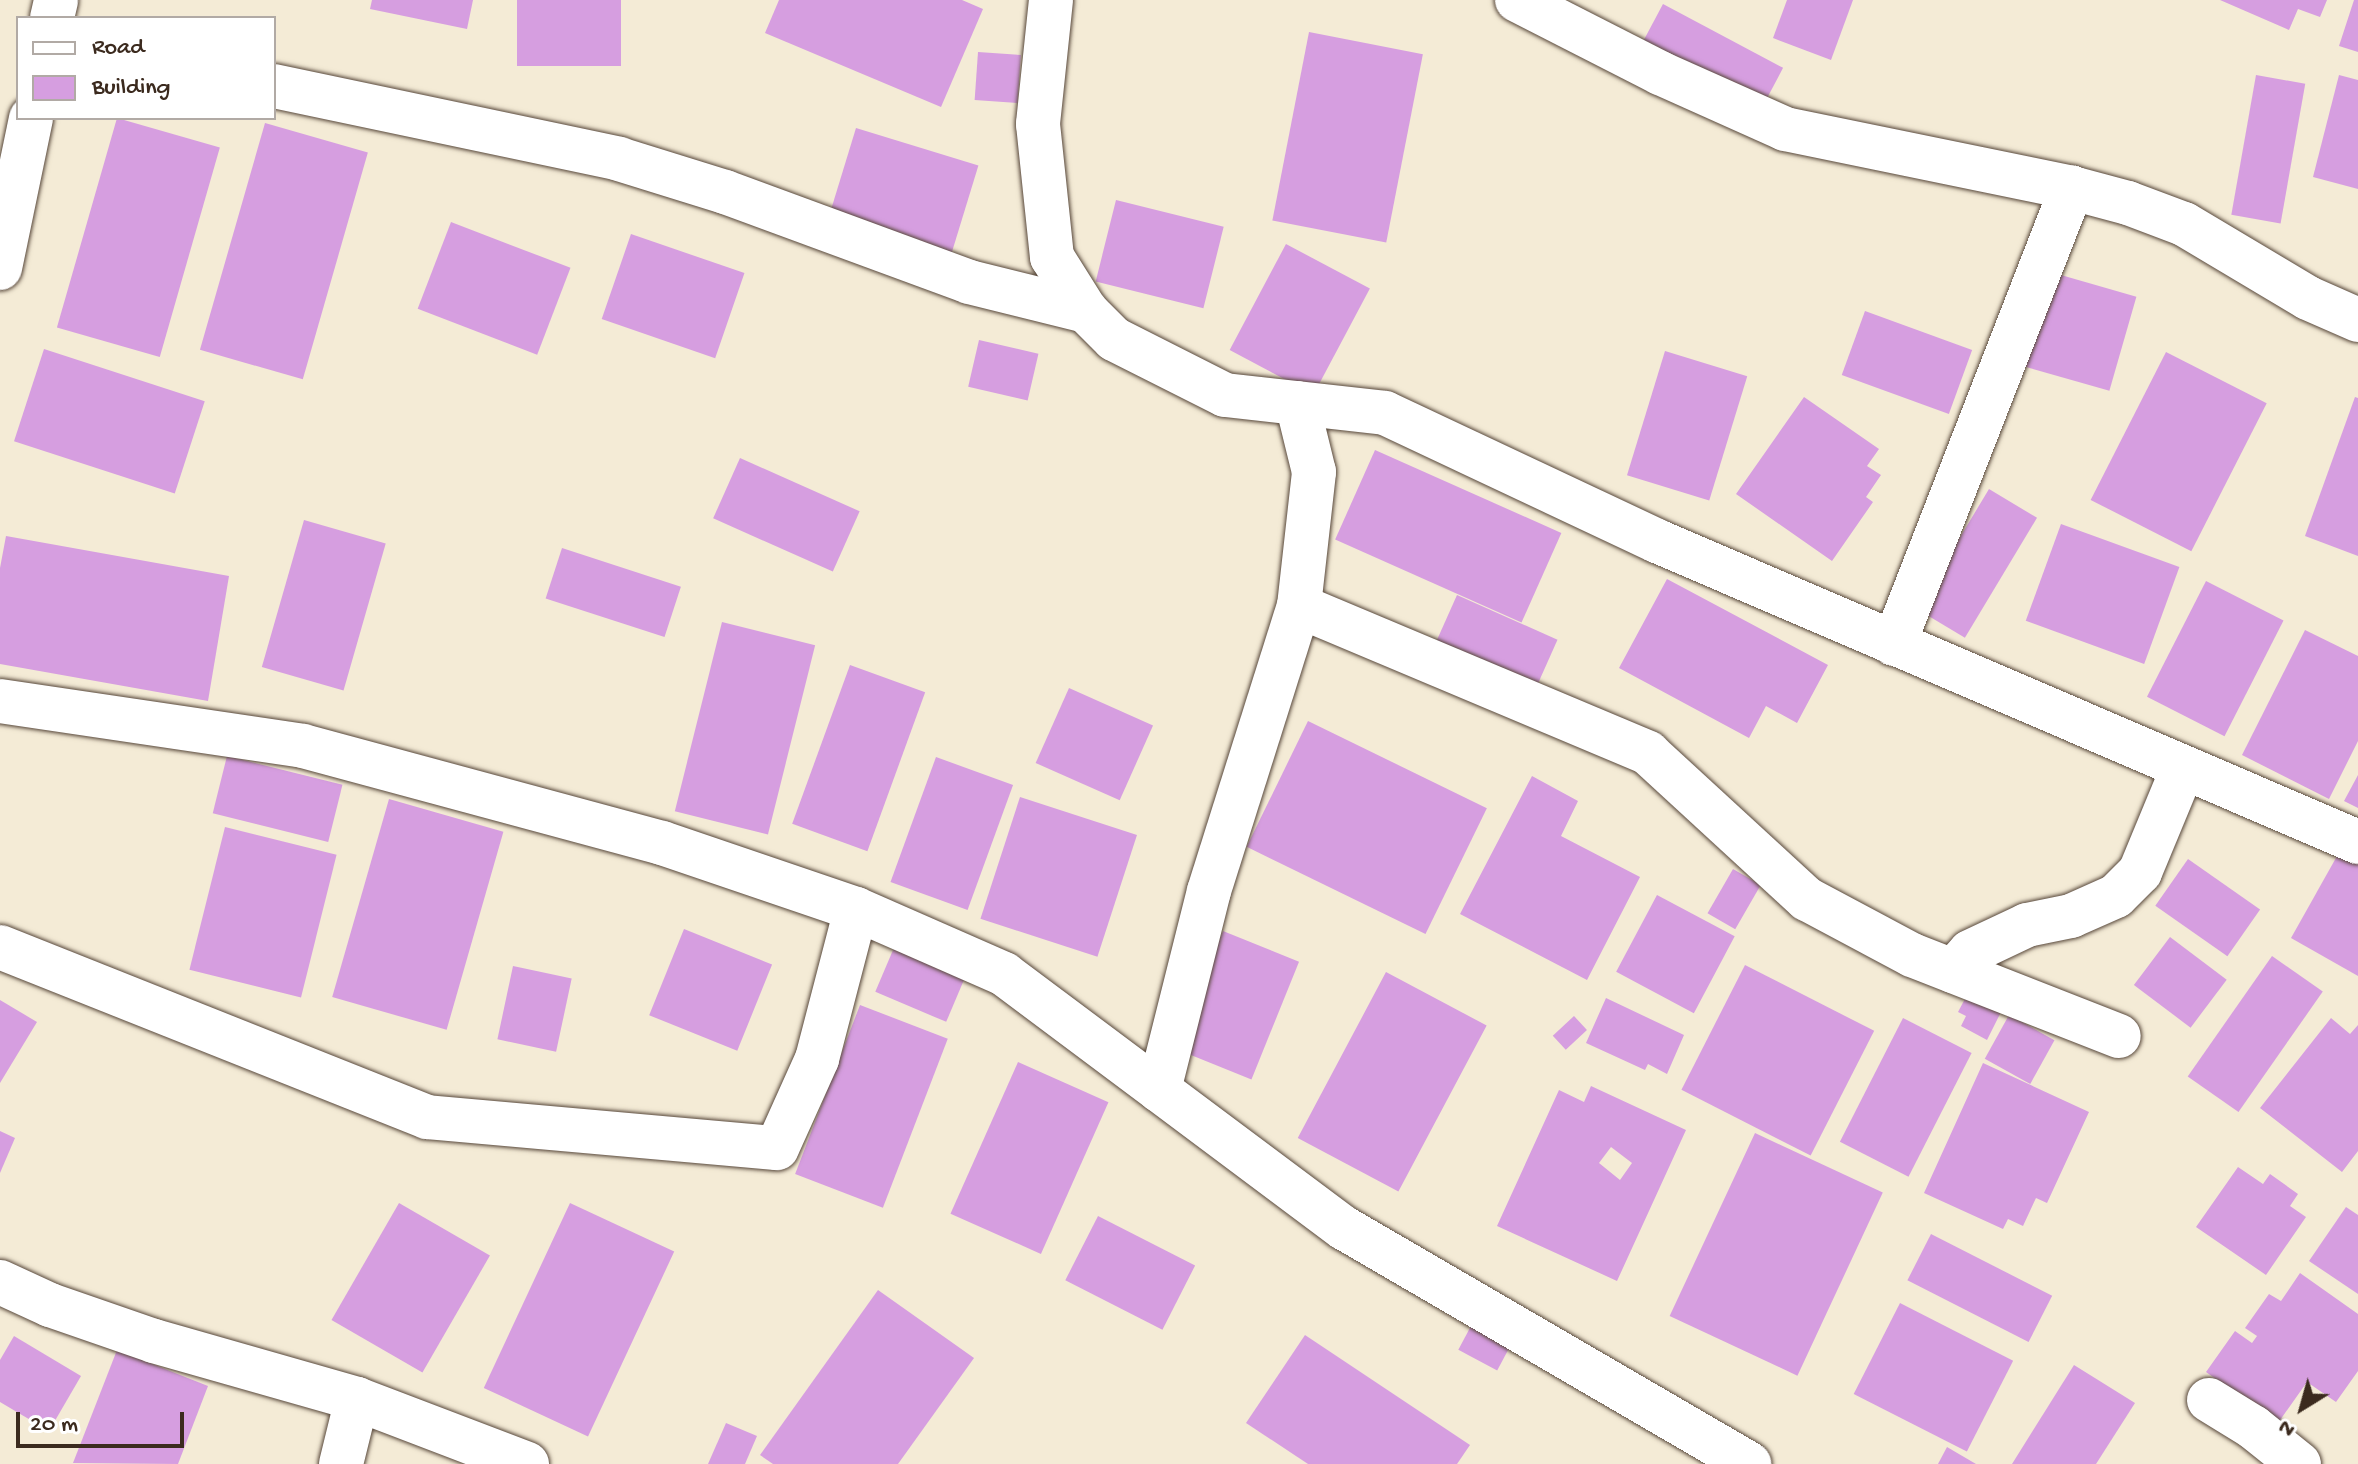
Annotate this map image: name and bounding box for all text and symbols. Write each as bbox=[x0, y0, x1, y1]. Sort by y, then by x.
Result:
legend bbox=[16, 16, 276, 120]
text: Road bbox=[92, 34, 144, 63]
text: Building bbox=[92, 74, 170, 103]
north arrow bbox=[2262, 1368, 2342, 1448]
scale bar bbox=[20, 1396, 188, 1446]
text: 20 m bbox=[30, 1411, 78, 1440]
text: N bbox=[2274, 1412, 2301, 1442]

